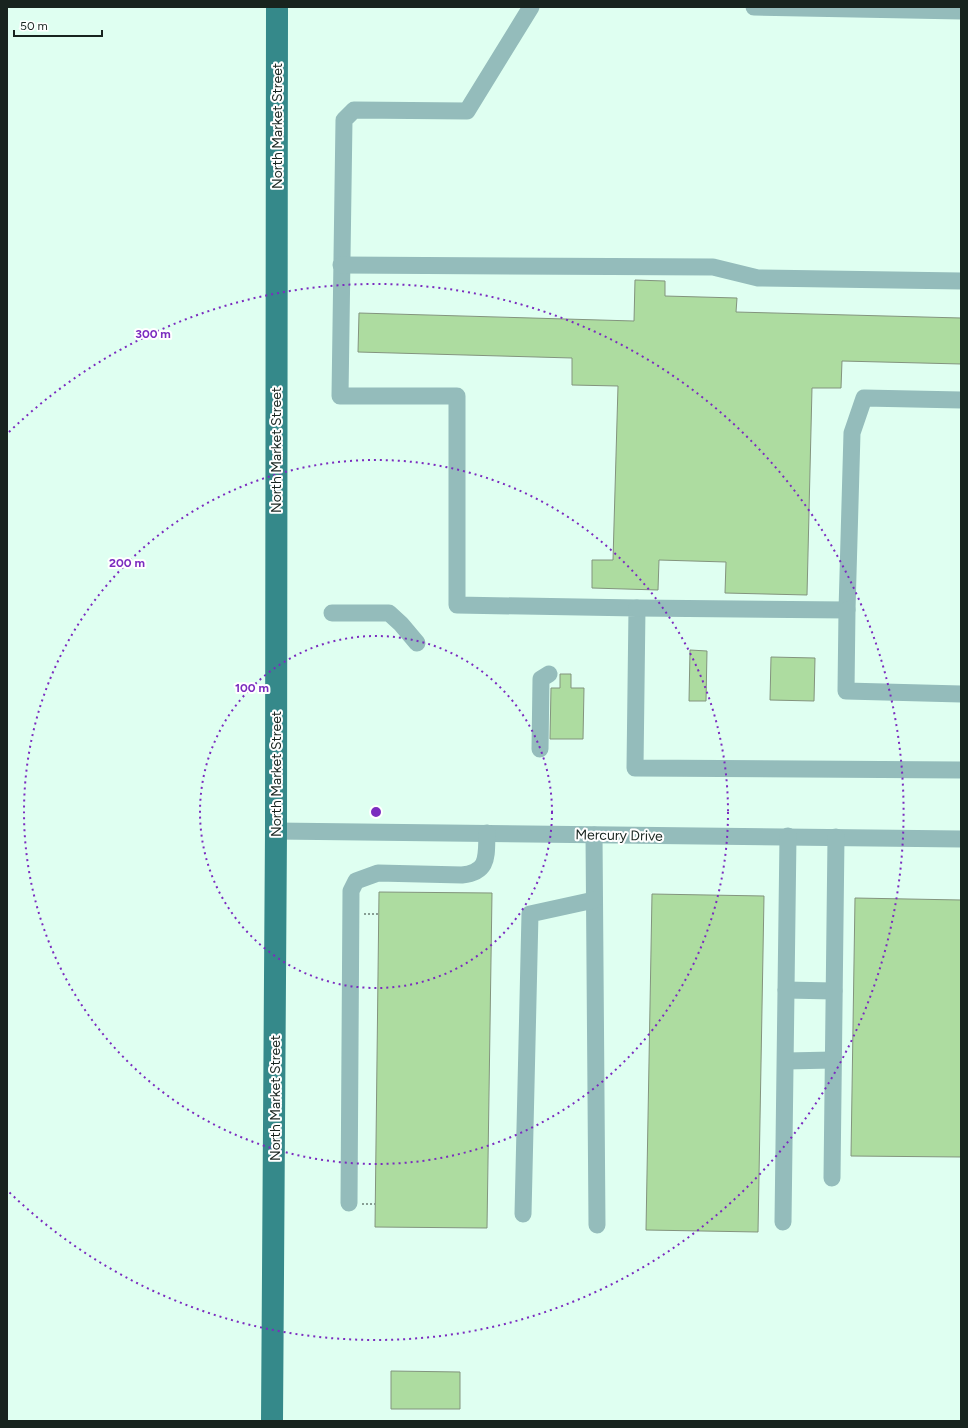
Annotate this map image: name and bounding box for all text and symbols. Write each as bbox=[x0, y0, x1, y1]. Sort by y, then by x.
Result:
scale bar bbox=[14, 12, 102, 38]
text: 50 m bbox=[20, 19, 48, 33]
street label: North Market Street bbox=[269, 63, 286, 189]
text: 300 m bbox=[135, 327, 171, 341]
street label: North Market Street bbox=[268, 387, 285, 513]
text: 200 m bbox=[109, 556, 145, 570]
text: 100 m bbox=[235, 681, 269, 695]
street label: North Market Street bbox=[268, 711, 285, 837]
centre of rings bbox=[369, 805, 383, 819]
street label: Mercury Drive bbox=[575, 826, 663, 845]
street label: North Market Street bbox=[267, 1035, 284, 1161]

